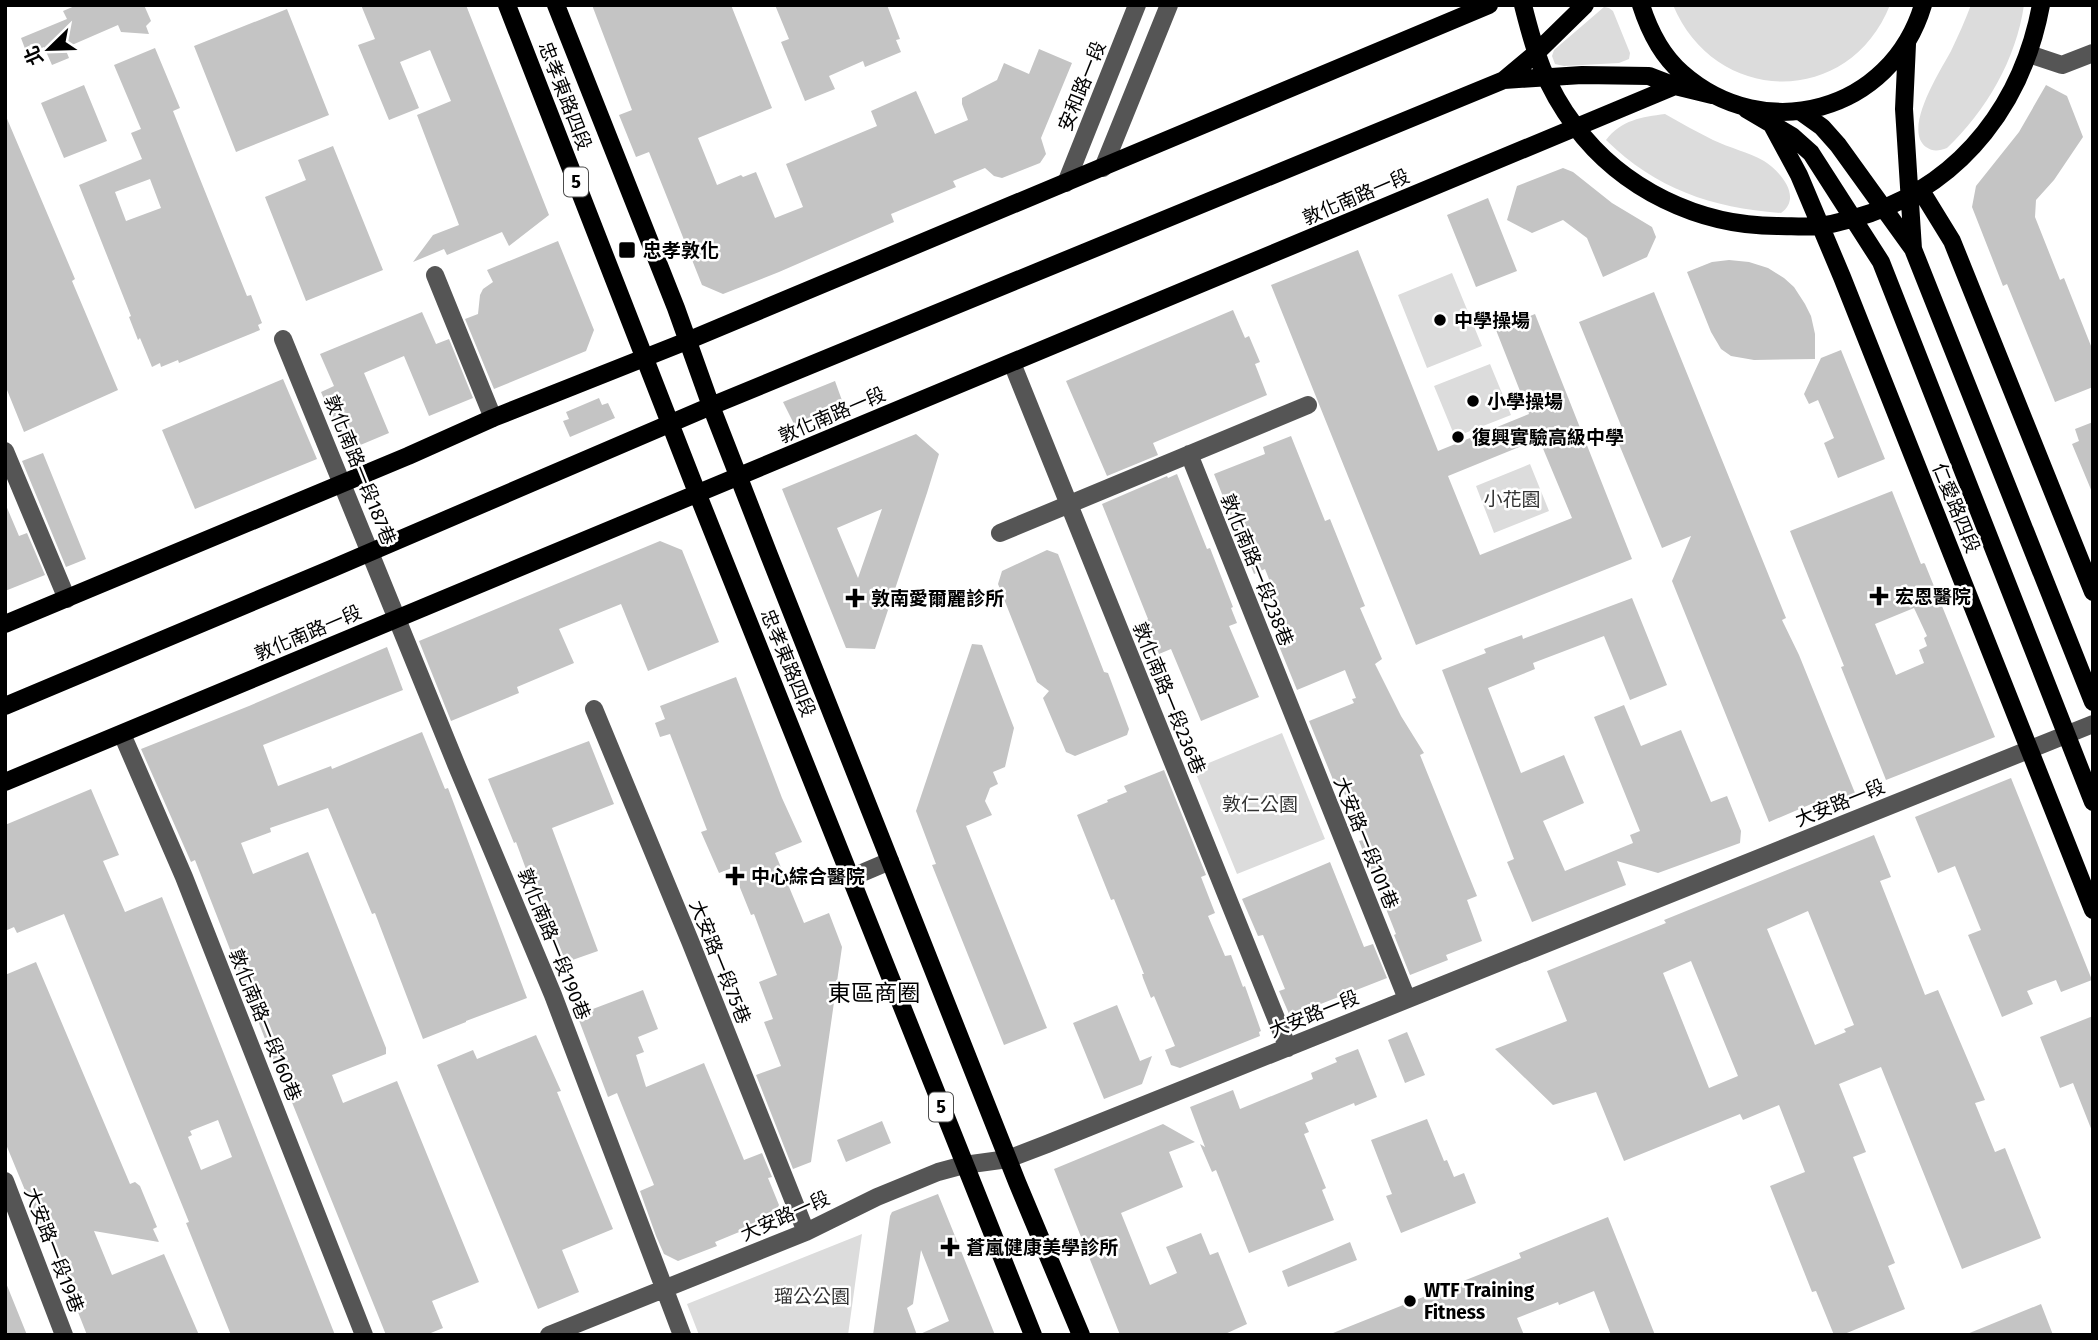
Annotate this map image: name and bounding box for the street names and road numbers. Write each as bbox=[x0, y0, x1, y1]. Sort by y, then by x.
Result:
street label: 安和路一段 bbox=[1054, 38, 1110, 134]
street label: 忠孝東路四段 bbox=[534, 39, 596, 153]
street label: 敦化南路一段 bbox=[1299, 164, 1413, 230]
road number: 5 bbox=[564, 168, 588, 196]
street label: 敦化南路一段 bbox=[775, 382, 889, 448]
street label: 敦化南路一段187巷 bbox=[319, 392, 401, 548]
street label: 仁愛路四段 bbox=[1928, 460, 1984, 556]
street label: 敦化南路一段238巷 bbox=[1216, 490, 1298, 650]
street label: 敦化南路一段 bbox=[251, 600, 365, 666]
street label: 忠孝東路四段 bbox=[756, 606, 820, 720]
street label: 敦化南路一段236巷 bbox=[1128, 619, 1210, 777]
street label: 大安路一段101巷 bbox=[1329, 774, 1403, 912]
street label: 大安路一段 bbox=[1792, 775, 1888, 831]
street label: 敦化南路一段190巷 bbox=[513, 865, 595, 1023]
street label: 大安路一段75巷 bbox=[685, 897, 755, 1027]
street label: 敦化南路一段160巷 bbox=[224, 946, 306, 1104]
street label: 大安路一段 bbox=[1266, 986, 1362, 1042]
road number: 5 bbox=[929, 1092, 953, 1122]
street label: 大安路一段19巷 bbox=[20, 1184, 88, 1316]
street label: 大安路一段 bbox=[737, 1186, 833, 1246]

